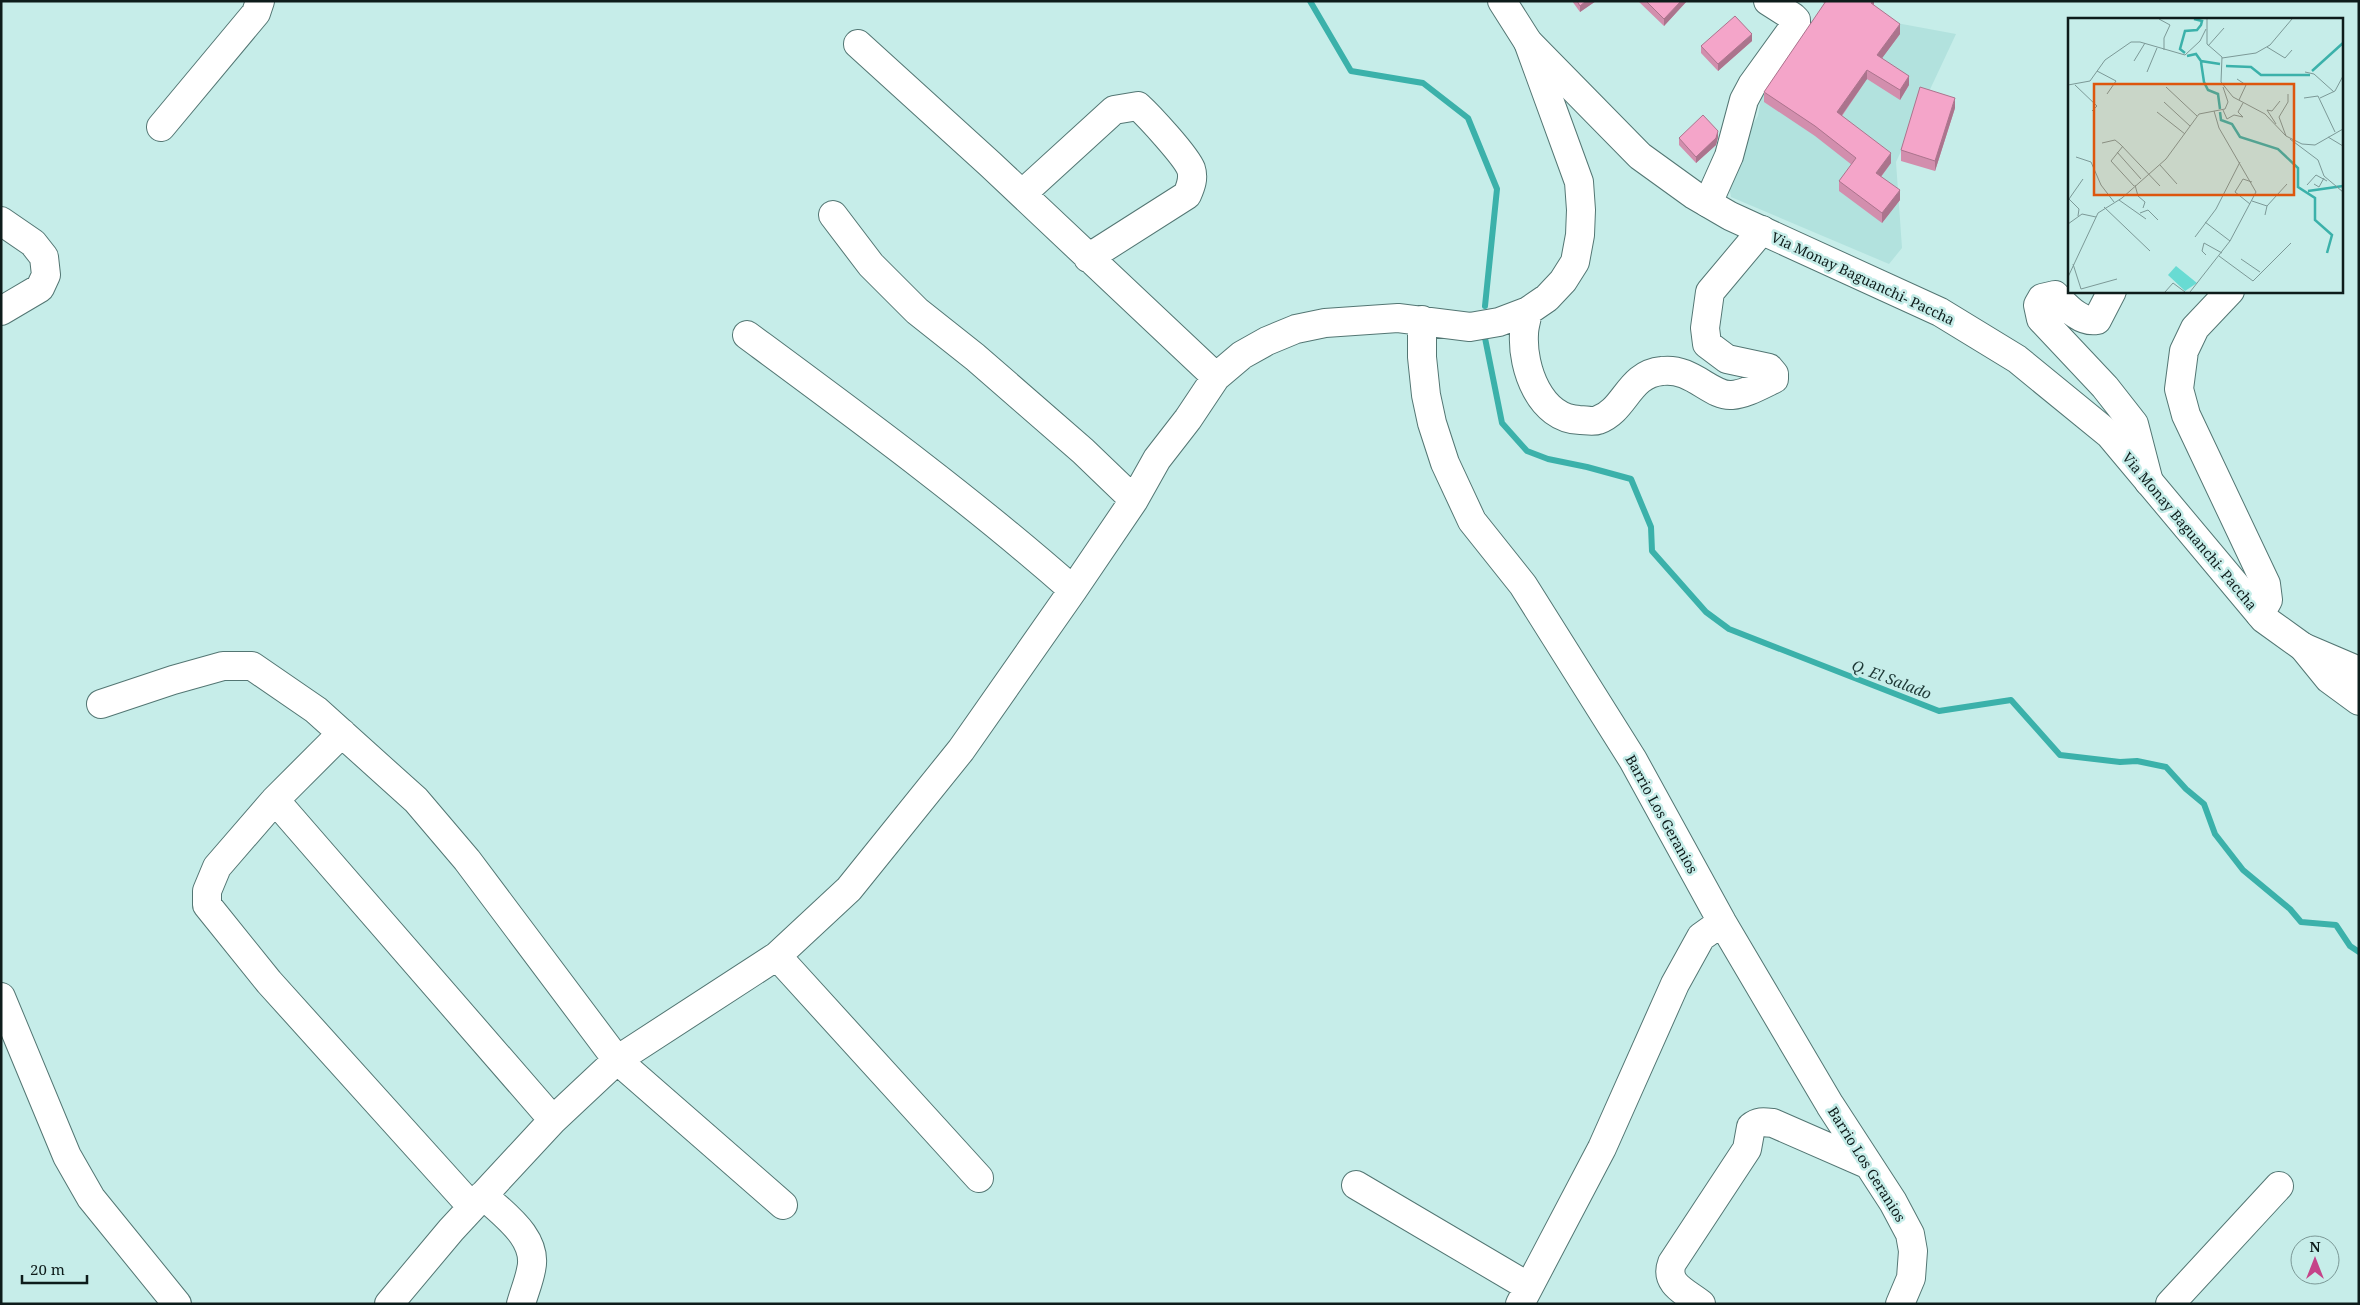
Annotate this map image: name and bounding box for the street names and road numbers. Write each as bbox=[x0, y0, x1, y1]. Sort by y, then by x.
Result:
street label: Via Monay Baguanchi- Paccha bbox=[1768, 227, 1958, 329]
street label: Via Monay Baguanchi- Paccha bbox=[2118, 448, 2262, 614]
street label: Barrio Los Geranios bbox=[1622, 751, 1702, 877]
street label: Barrio Los Geranios bbox=[1824, 1103, 1910, 1225]

